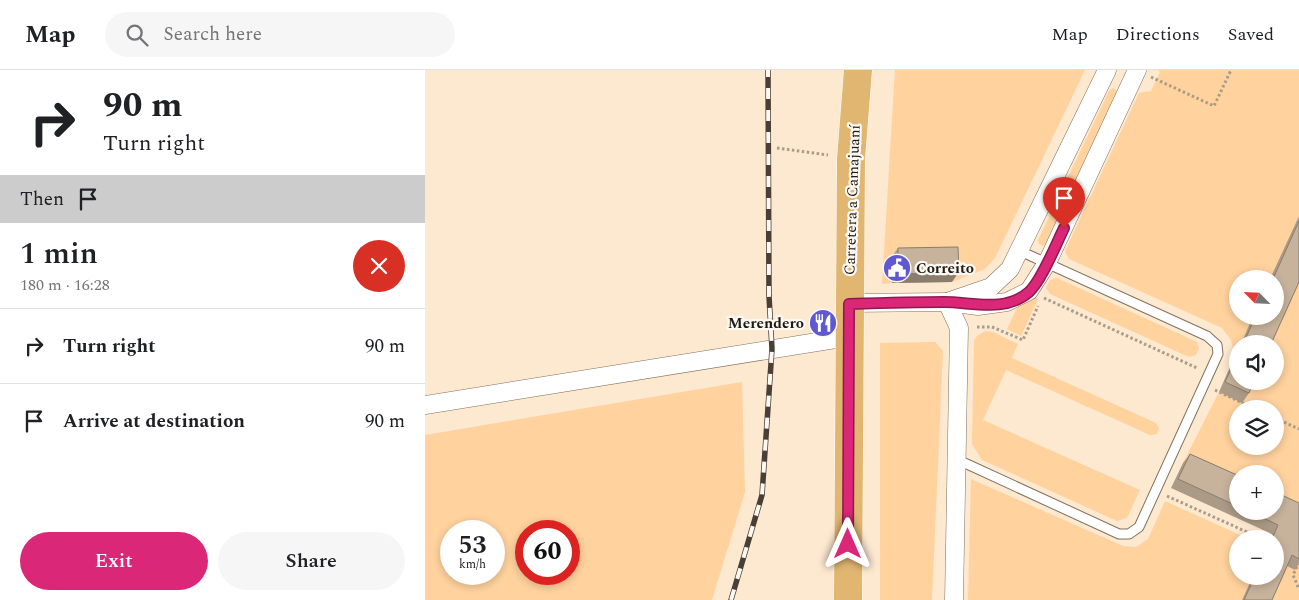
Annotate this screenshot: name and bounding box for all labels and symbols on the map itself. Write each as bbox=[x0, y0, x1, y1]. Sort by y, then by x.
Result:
street label: Carretera a Camajuaní bbox=[838, 123, 867, 276]
pin bbox=[1043, 177, 1085, 228]
public building icon: Correito bbox=[882, 253, 912, 283]
place label: Correito bbox=[916, 257, 974, 280]
north arrow bbox=[1229, 270, 1284, 325]
restaurant icon: Merendero bbox=[808, 308, 838, 338]
place label: Merendero bbox=[728, 312, 804, 335]
position arrow bbox=[821, 517, 873, 569]
speed limit sign: 60 bbox=[515, 520, 580, 585]

